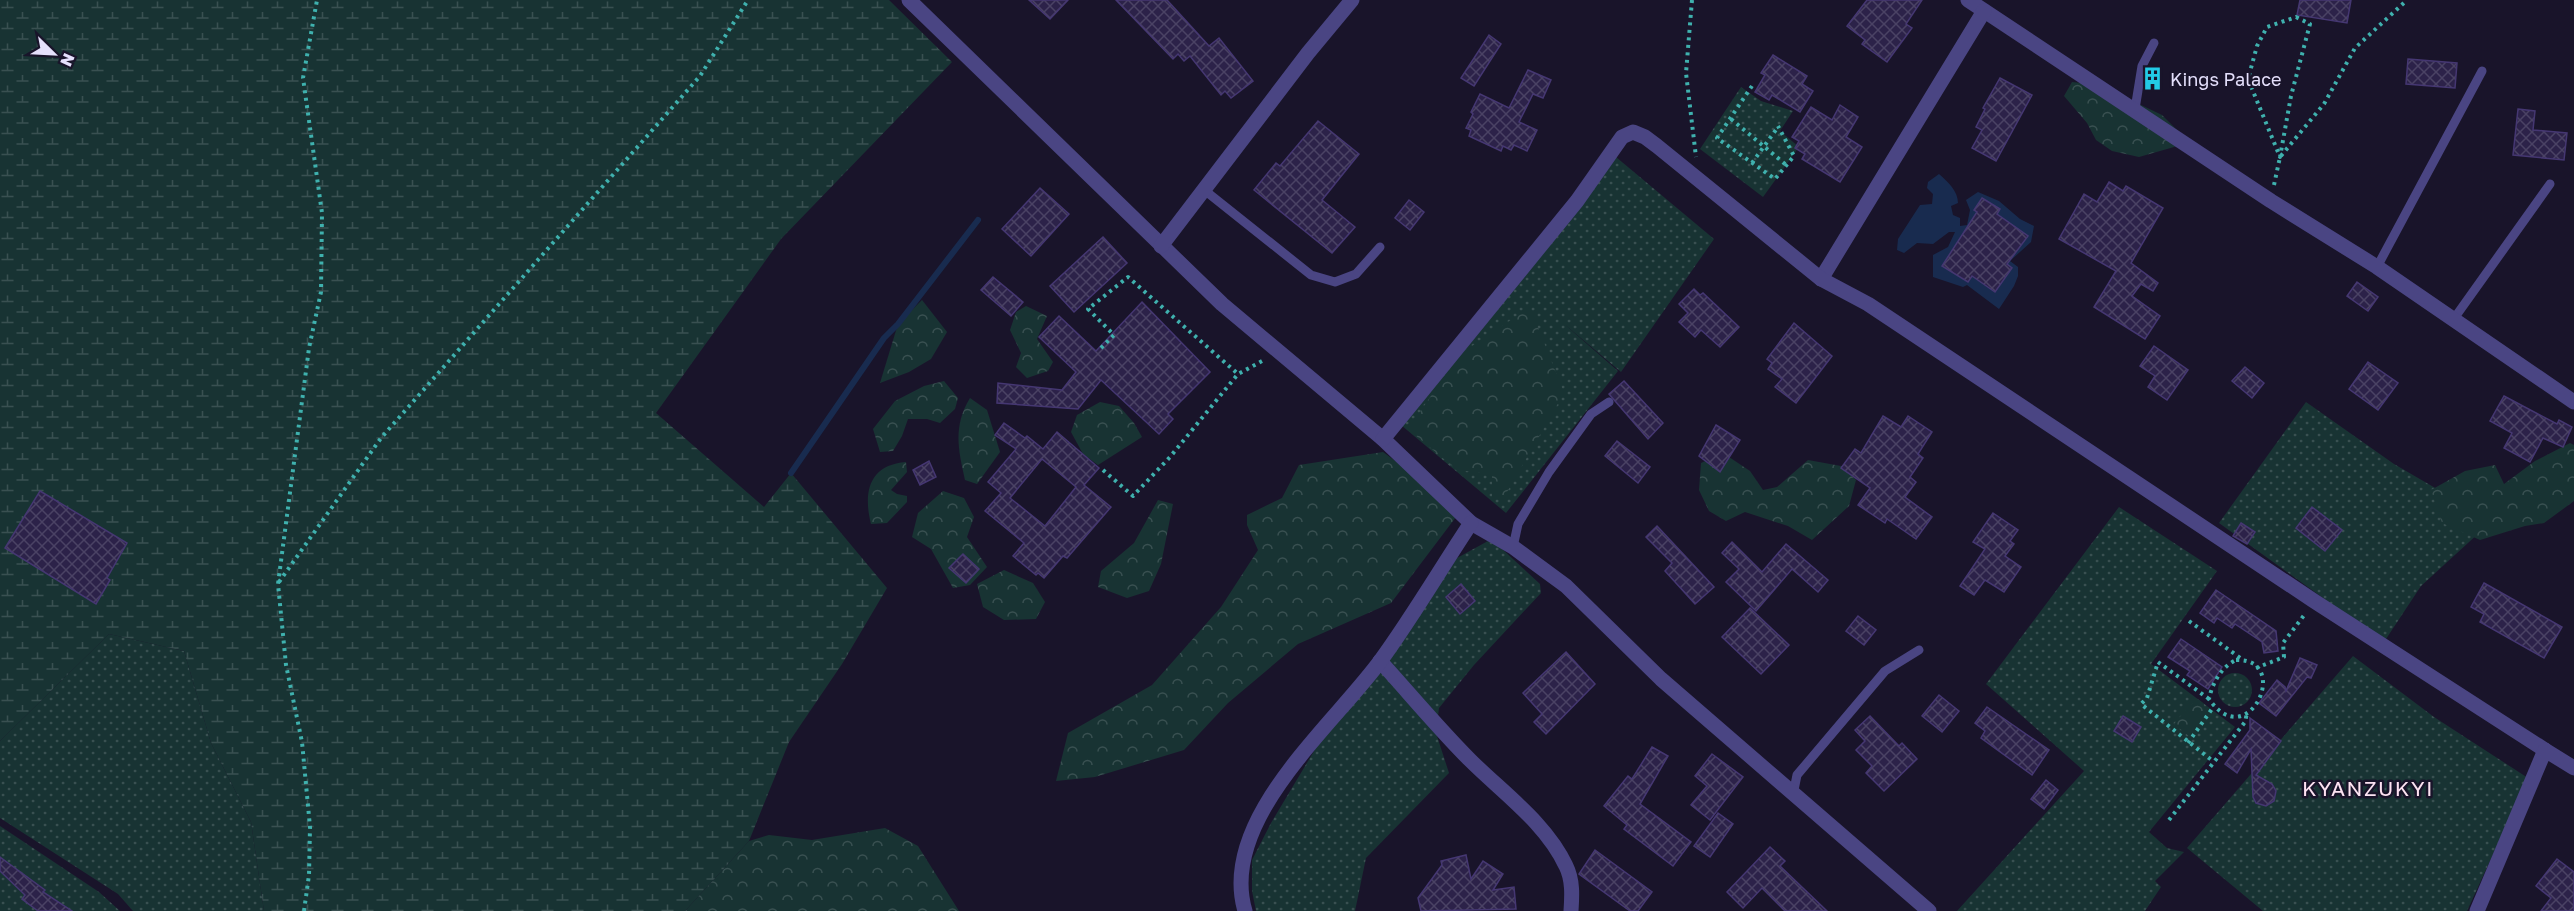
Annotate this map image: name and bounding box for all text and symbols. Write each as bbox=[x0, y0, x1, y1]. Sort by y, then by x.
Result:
north arrow bbox=[24, 24, 84, 84]
text: N bbox=[56, 50, 79, 70]
building icon: Kings Palace bbox=[2139, 66, 2165, 92]
place label: Kings Palace bbox=[2170, 68, 2281, 90]
district label: KYANZUKYI bbox=[2302, 775, 2434, 801]

